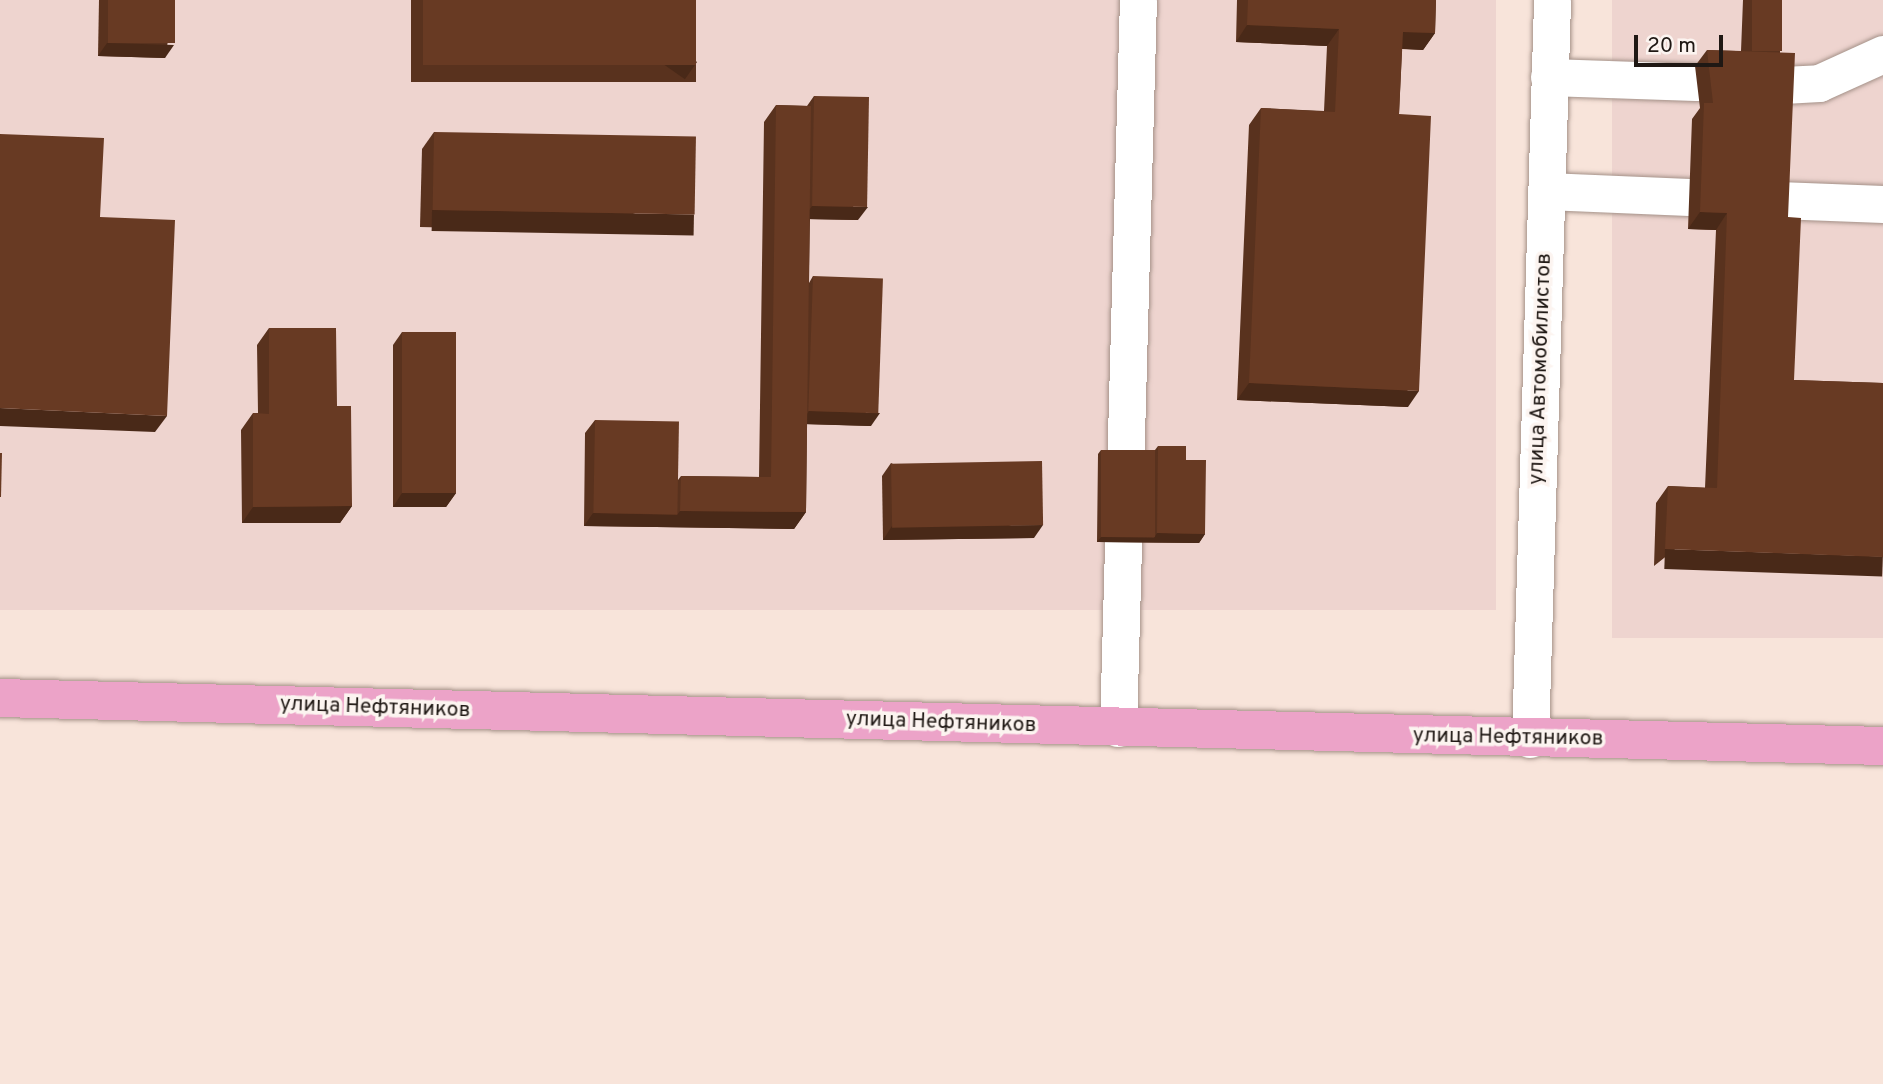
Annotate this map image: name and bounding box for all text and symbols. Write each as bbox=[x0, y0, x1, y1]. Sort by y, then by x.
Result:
scale bar bbox=[1638, 21, 1727, 65]
text: 20 m bbox=[1647, 33, 1696, 60]
street label: улица Автомобилистов bbox=[1524, 252, 1558, 486]
street label: улица Нефтяников bbox=[279, 692, 471, 724]
street label: улица Нефтяников bbox=[845, 707, 1037, 739]
street label: улица Нефтяников bbox=[1412, 724, 1604, 752]

